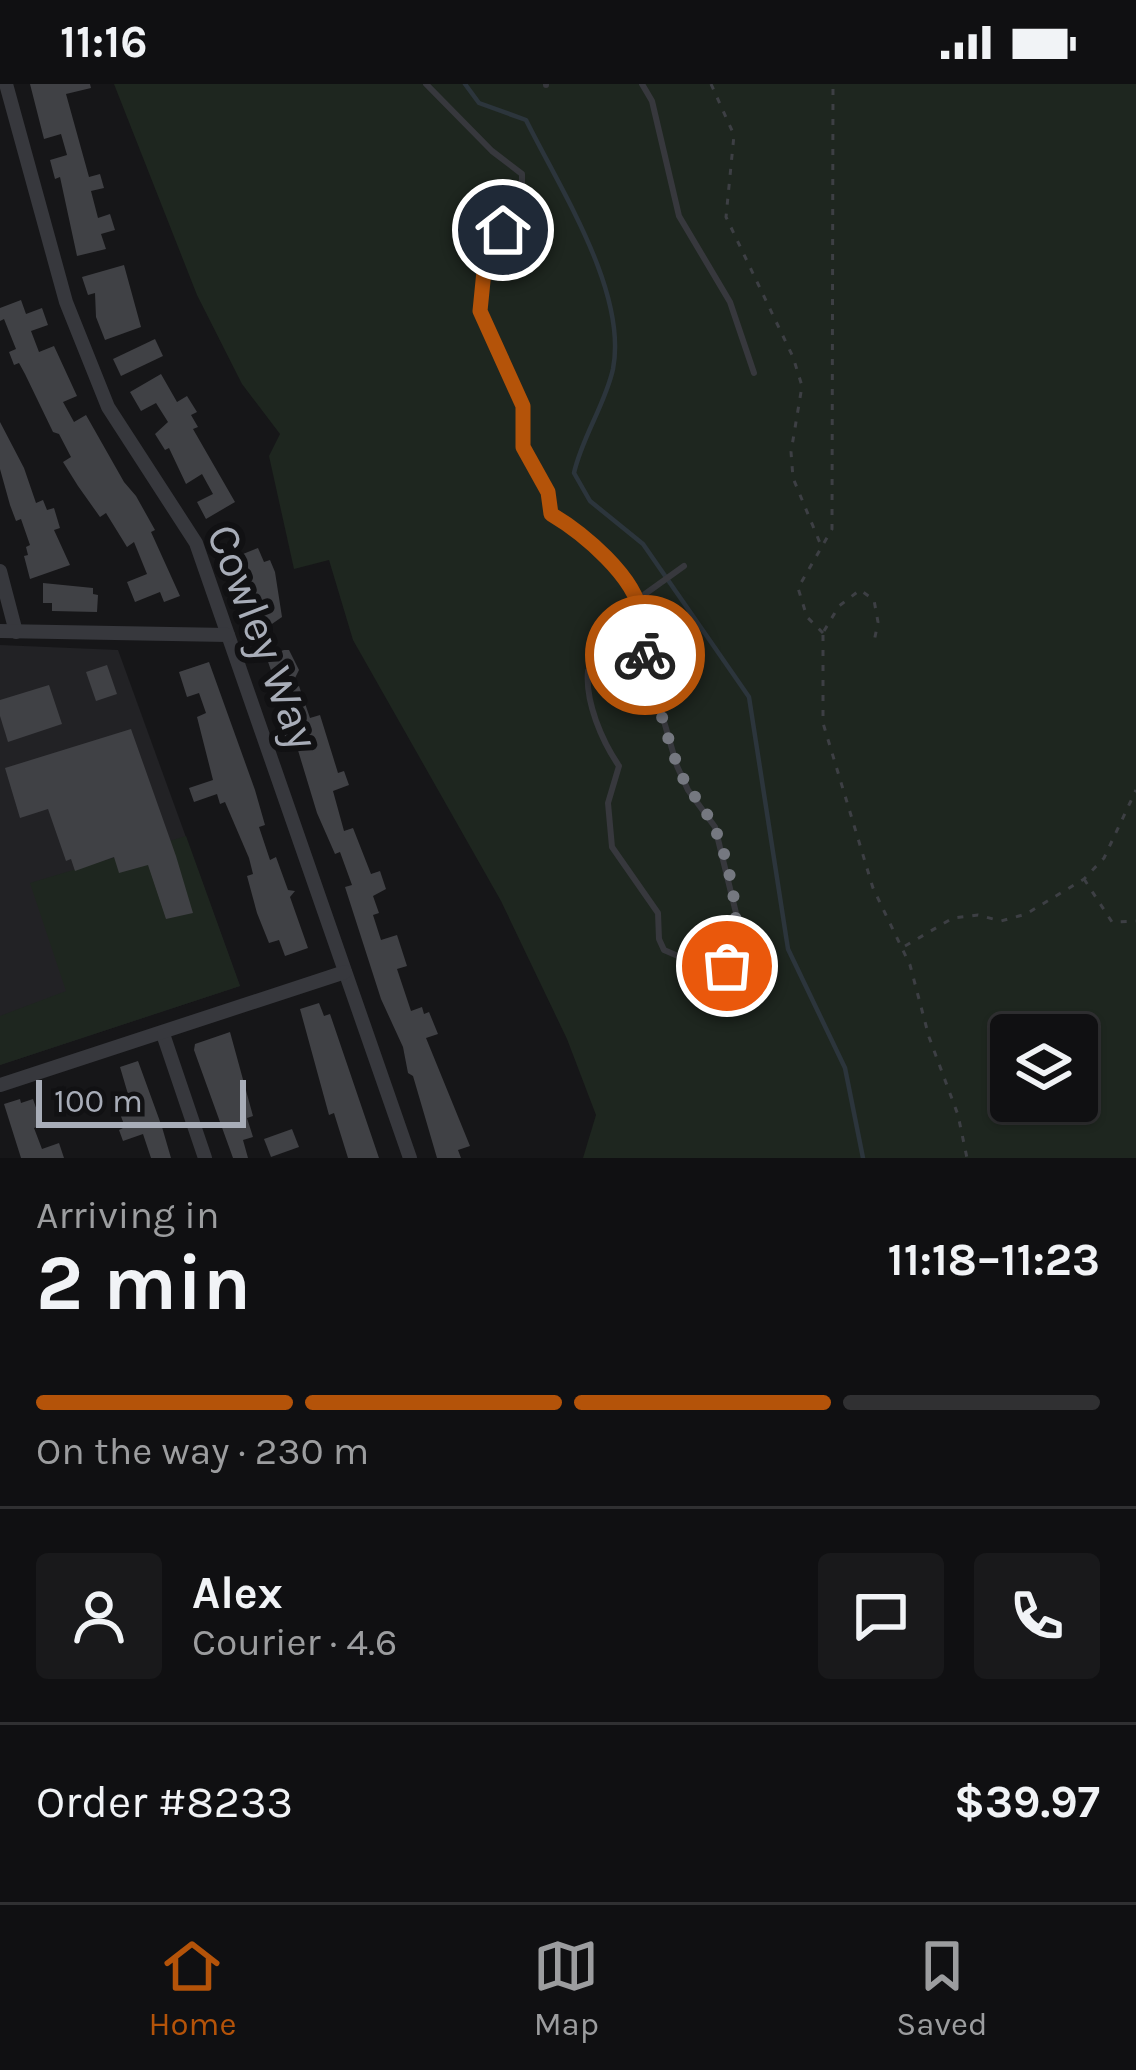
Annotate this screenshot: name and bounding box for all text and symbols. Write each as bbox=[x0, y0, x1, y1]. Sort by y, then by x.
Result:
text: 11:16 bbox=[60, 16, 148, 68]
pin bbox=[452, 179, 554, 281]
icon: home bbox=[470, 197, 536, 263]
street label: Cowley Way bbox=[195, 517, 330, 757]
courier bbox=[585, 595, 705, 715]
icon: bike bbox=[612, 622, 678, 688]
pin bbox=[676, 915, 778, 1017]
icon: bag bbox=[694, 933, 760, 999]
map controls bbox=[990, 1014, 1098, 1122]
button: layers bbox=[990, 1014, 1098, 1122]
scale bar bbox=[36, 1074, 246, 1127]
text: 100 m bbox=[54, 1082, 143, 1120]
text: Arriving in bbox=[36, 1192, 219, 1238]
text: 11:18–11:23 bbox=[888, 1234, 1100, 1286]
text: 2 min bbox=[36, 1237, 251, 1329]
text: On the way · 230 m bbox=[36, 1428, 369, 1474]
button: person bbox=[36, 1553, 162, 1679]
button: chat bbox=[818, 1553, 944, 1679]
button: phone bbox=[974, 1553, 1100, 1679]
text: Alex bbox=[192, 1567, 283, 1619]
text: Courier · 4.6 bbox=[192, 1619, 397, 1665]
text: Order #8233 bbox=[36, 1776, 293, 1828]
text: $39.97 bbox=[954, 1776, 1100, 1828]
tab: Home bbox=[148, 1933, 236, 2043]
tab: Map bbox=[533, 1933, 599, 2043]
tab: Saved bbox=[896, 1933, 988, 2043]

